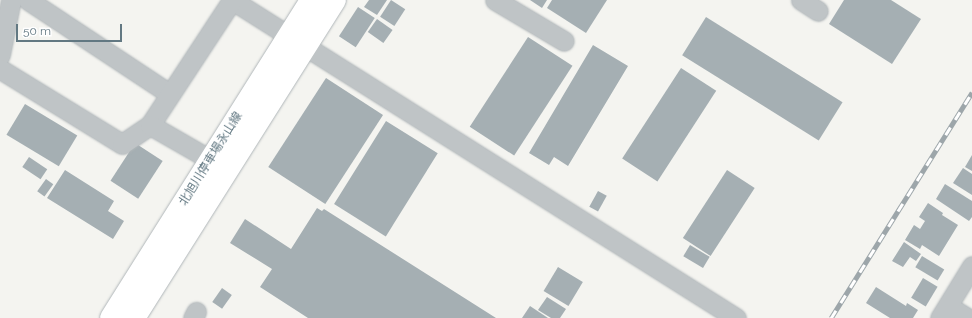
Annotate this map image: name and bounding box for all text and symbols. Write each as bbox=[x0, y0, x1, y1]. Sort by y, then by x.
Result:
scale bar bbox=[18, 16, 124, 42]
text: 50 m bbox=[23, 24, 51, 38]
street label: 北旭川停車場永山線 bbox=[176, 109, 246, 209]

